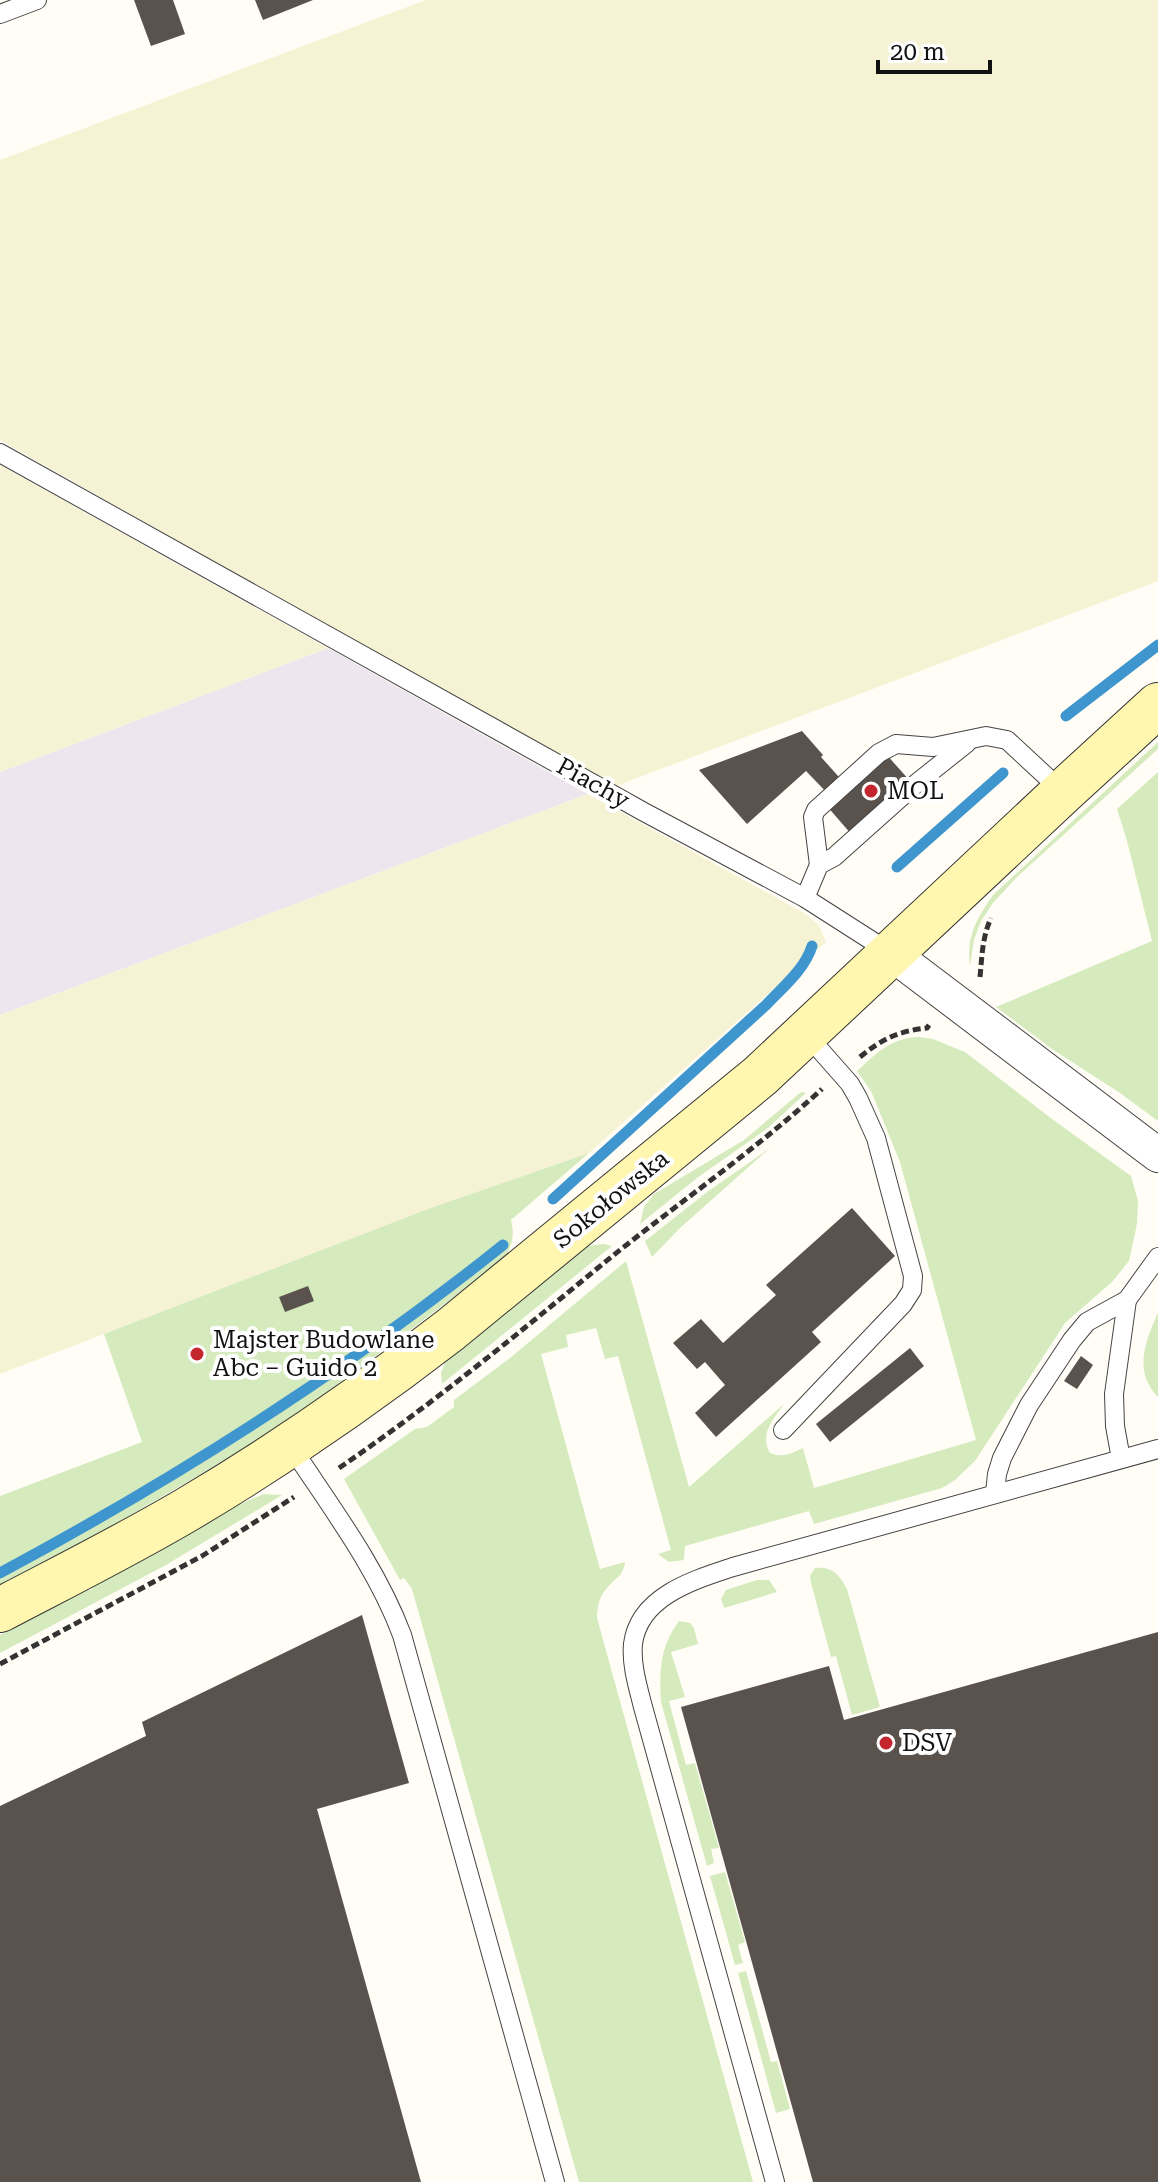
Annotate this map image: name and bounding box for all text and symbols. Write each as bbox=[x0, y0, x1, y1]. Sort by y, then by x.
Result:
scale bar bbox=[878, 24, 990, 74]
text: 20 m bbox=[890, 38, 945, 66]
street label: Piachy bbox=[552, 752, 635, 815]
place label: MOL bbox=[887, 777, 944, 805]
marker: MOL bbox=[862, 782, 880, 800]
street label: Sokołowska bbox=[548, 1144, 674, 1254]
place label: Majster Budowlane Abc – Guido 2 bbox=[213, 1326, 434, 1382]
marker: Majster Budowlane Abc – Guido 2 bbox=[188, 1345, 206, 1363]
place label: DSV bbox=[902, 1729, 952, 1757]
marker: DSV bbox=[877, 1734, 895, 1752]

